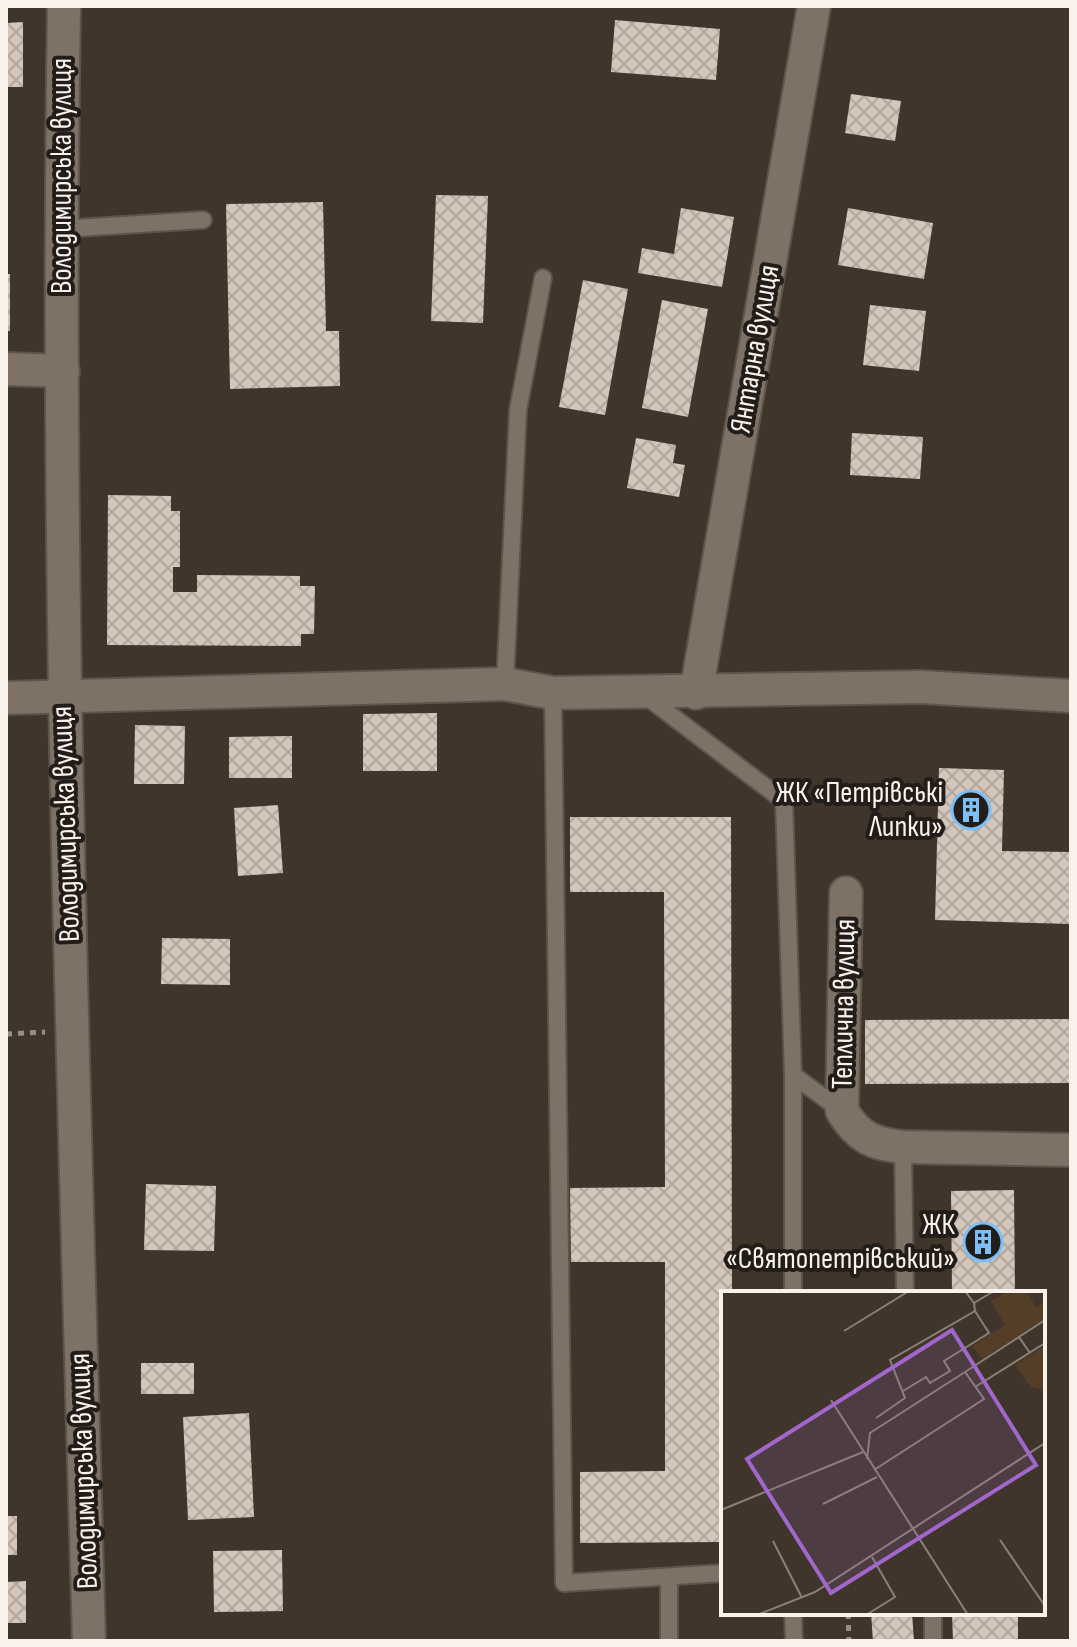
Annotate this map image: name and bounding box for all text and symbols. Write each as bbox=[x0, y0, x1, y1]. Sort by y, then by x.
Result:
street label: Володимирська вулиця bbox=[44, 58, 80, 294]
street label: Янтарна вулиця bbox=[723, 262, 787, 436]
street label: Володимирська вулиця bbox=[44, 705, 88, 943]
place label: ЖК «Петрівські Липки» bbox=[775, 775, 943, 845]
building icon: ЖК «Петрівські Липки» bbox=[950, 789, 992, 831]
street label: Теплична вулиця bbox=[825, 919, 863, 1089]
place label: ЖК «Святопетрівський» bbox=[726, 1207, 956, 1277]
building icon: ЖК «Святопетрівський» bbox=[962, 1221, 1004, 1263]
inset map bbox=[721, 1291, 1045, 1615]
street label: Володимирська вулиця bbox=[62, 1352, 106, 1590]

